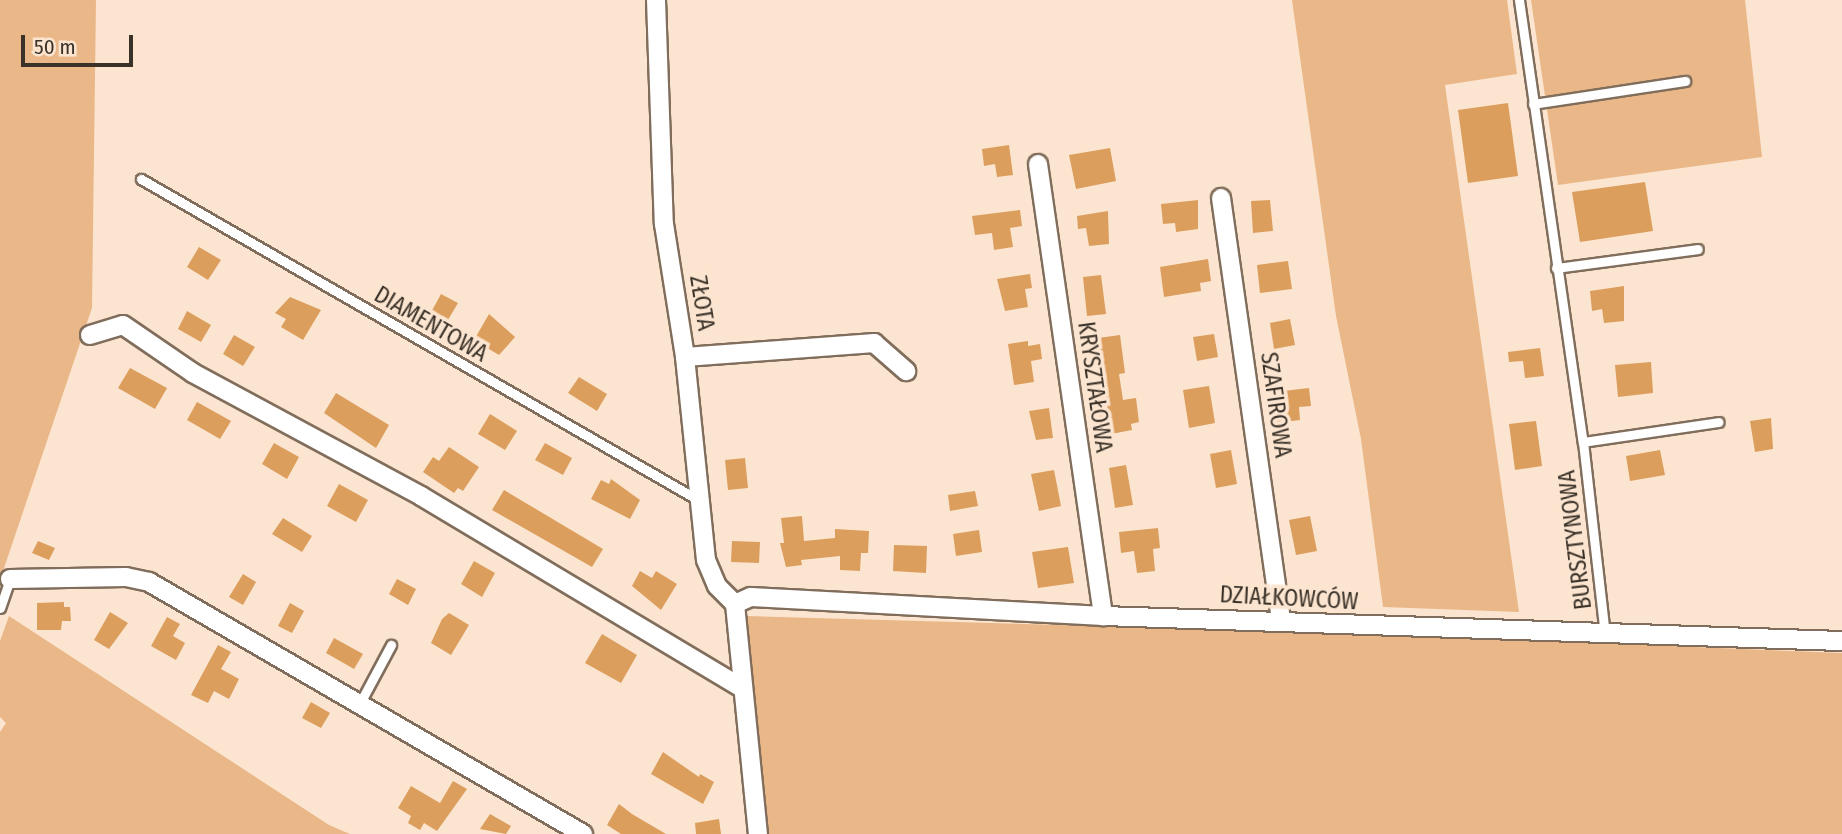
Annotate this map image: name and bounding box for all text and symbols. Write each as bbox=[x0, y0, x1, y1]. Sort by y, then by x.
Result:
scale bar bbox=[24, 21, 136, 65]
text: 50 m bbox=[34, 34, 76, 60]
street label: ZŁOTA bbox=[684, 273, 720, 333]
street label: DIAMENTOWA bbox=[369, 280, 493, 368]
street label: KRYSZTAŁOWA bbox=[1072, 320, 1118, 454]
street label: SZAFIROWA bbox=[1255, 350, 1297, 460]
street label: BURSZTYNOWA bbox=[1553, 469, 1597, 611]
street label: DZIAŁKOWCÓW bbox=[1219, 581, 1359, 615]

